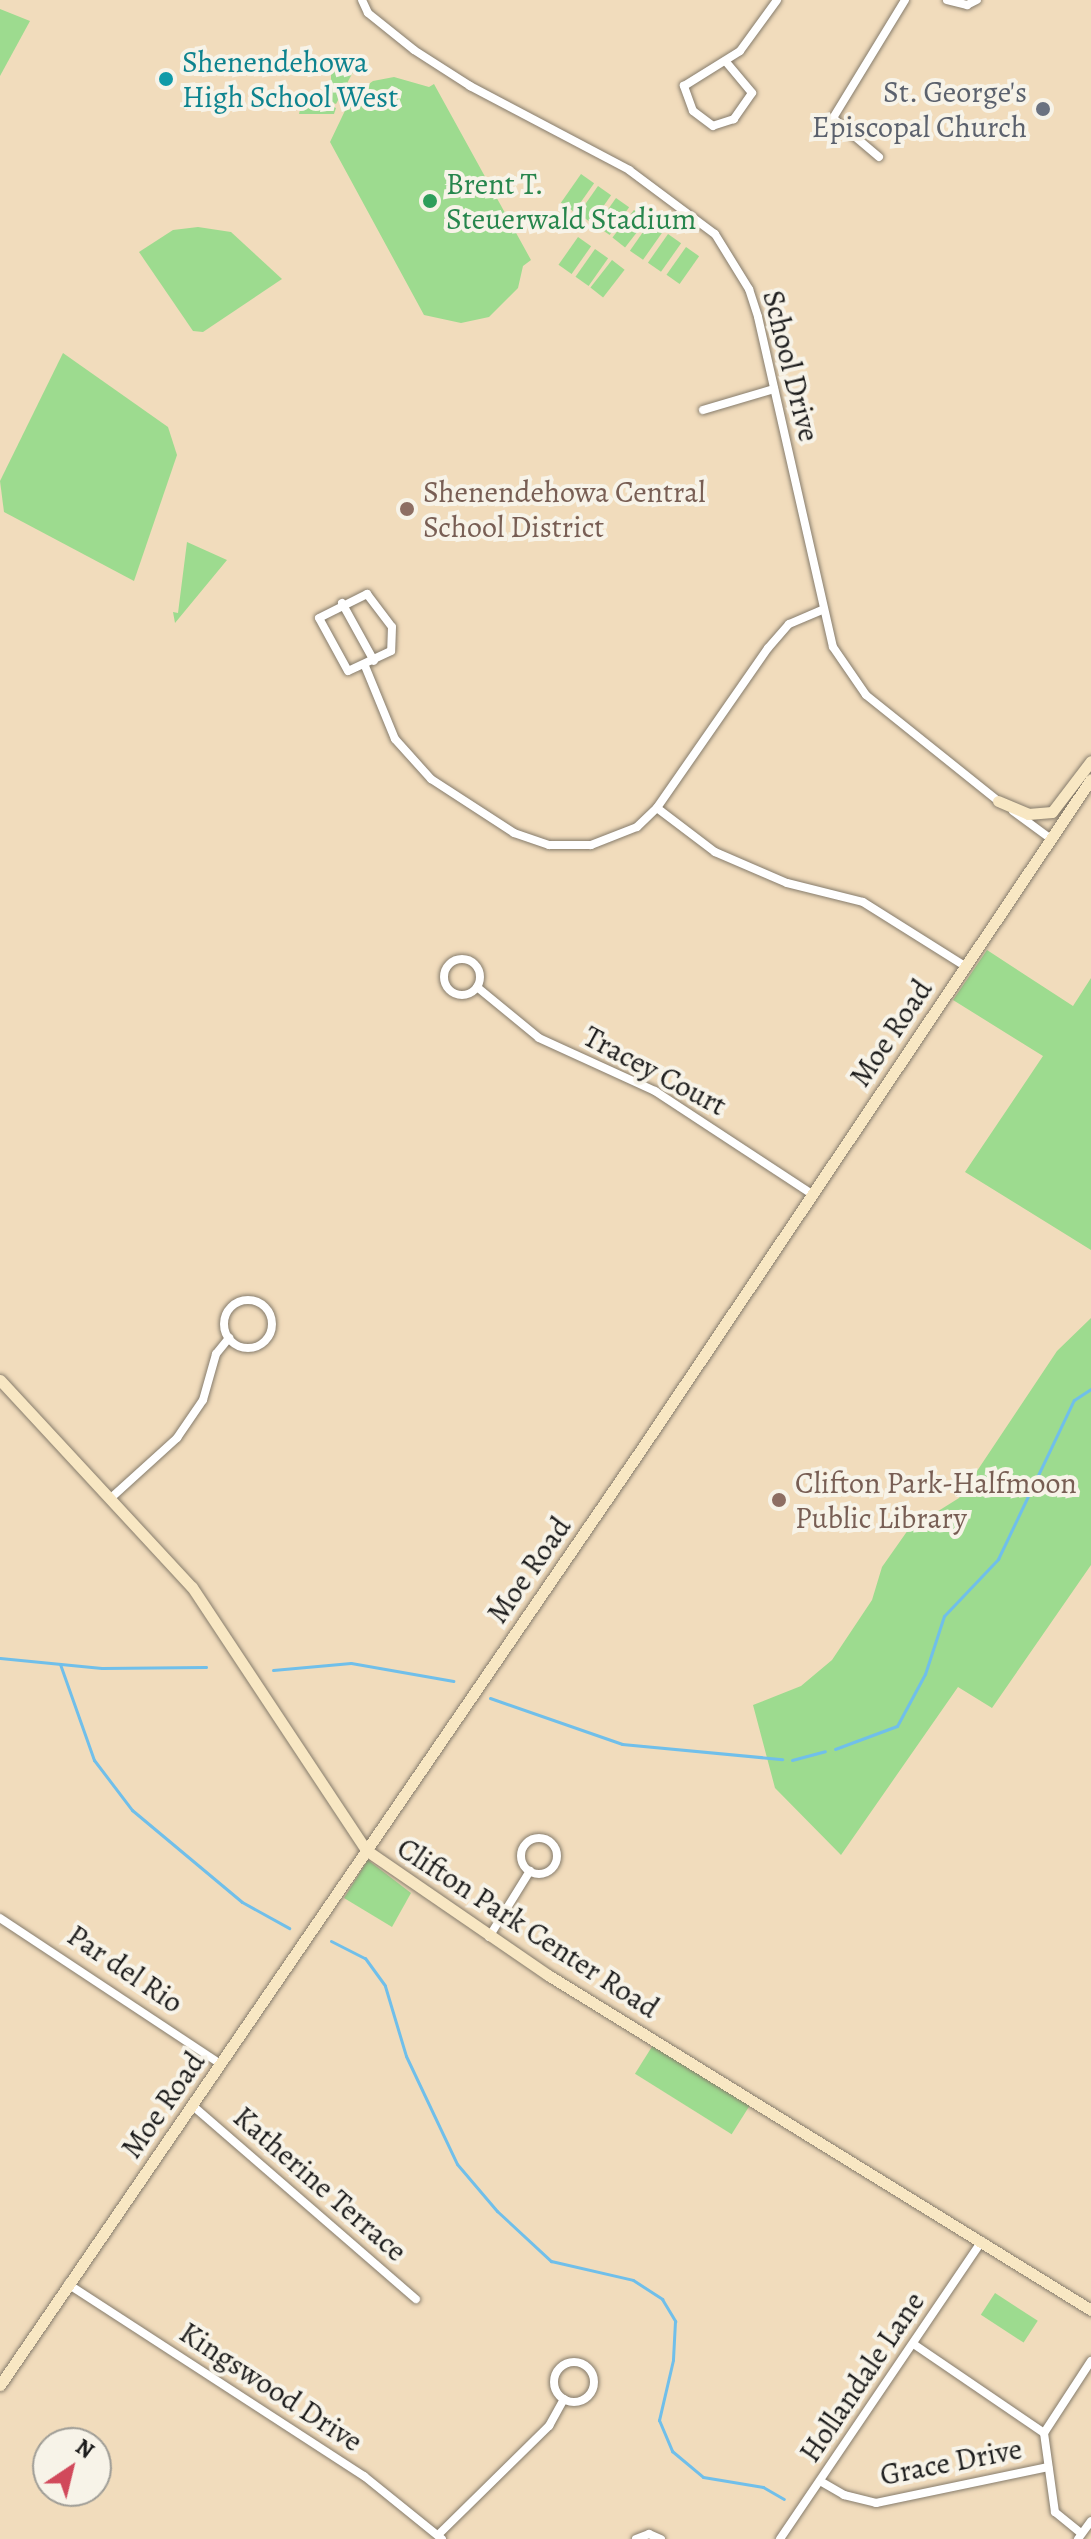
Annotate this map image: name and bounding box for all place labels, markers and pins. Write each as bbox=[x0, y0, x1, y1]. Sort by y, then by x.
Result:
place label: Shenendehowa High School West bbox=[182, 44, 398, 114]
marker: Shenendehowa High School West bbox=[157, 70, 175, 88]
place label: St. George's Episcopal Church bbox=[812, 74, 1027, 144]
marker: St. George's Episcopal Church bbox=[1034, 100, 1052, 118]
place label: Brent T. Steuerwald Stadium bbox=[446, 166, 696, 236]
marker: Brent T. Steuerwald Stadium bbox=[421, 192, 439, 210]
place label: Shenendehowa Central School District bbox=[423, 474, 705, 544]
marker: Shenendehowa Central School District bbox=[398, 500, 416, 518]
place label: Clifton Park-Halfmoon Public Library bbox=[795, 1465, 1077, 1536]
marker: Clifton Park-Halfmoon Public Library bbox=[770, 1491, 788, 1509]

